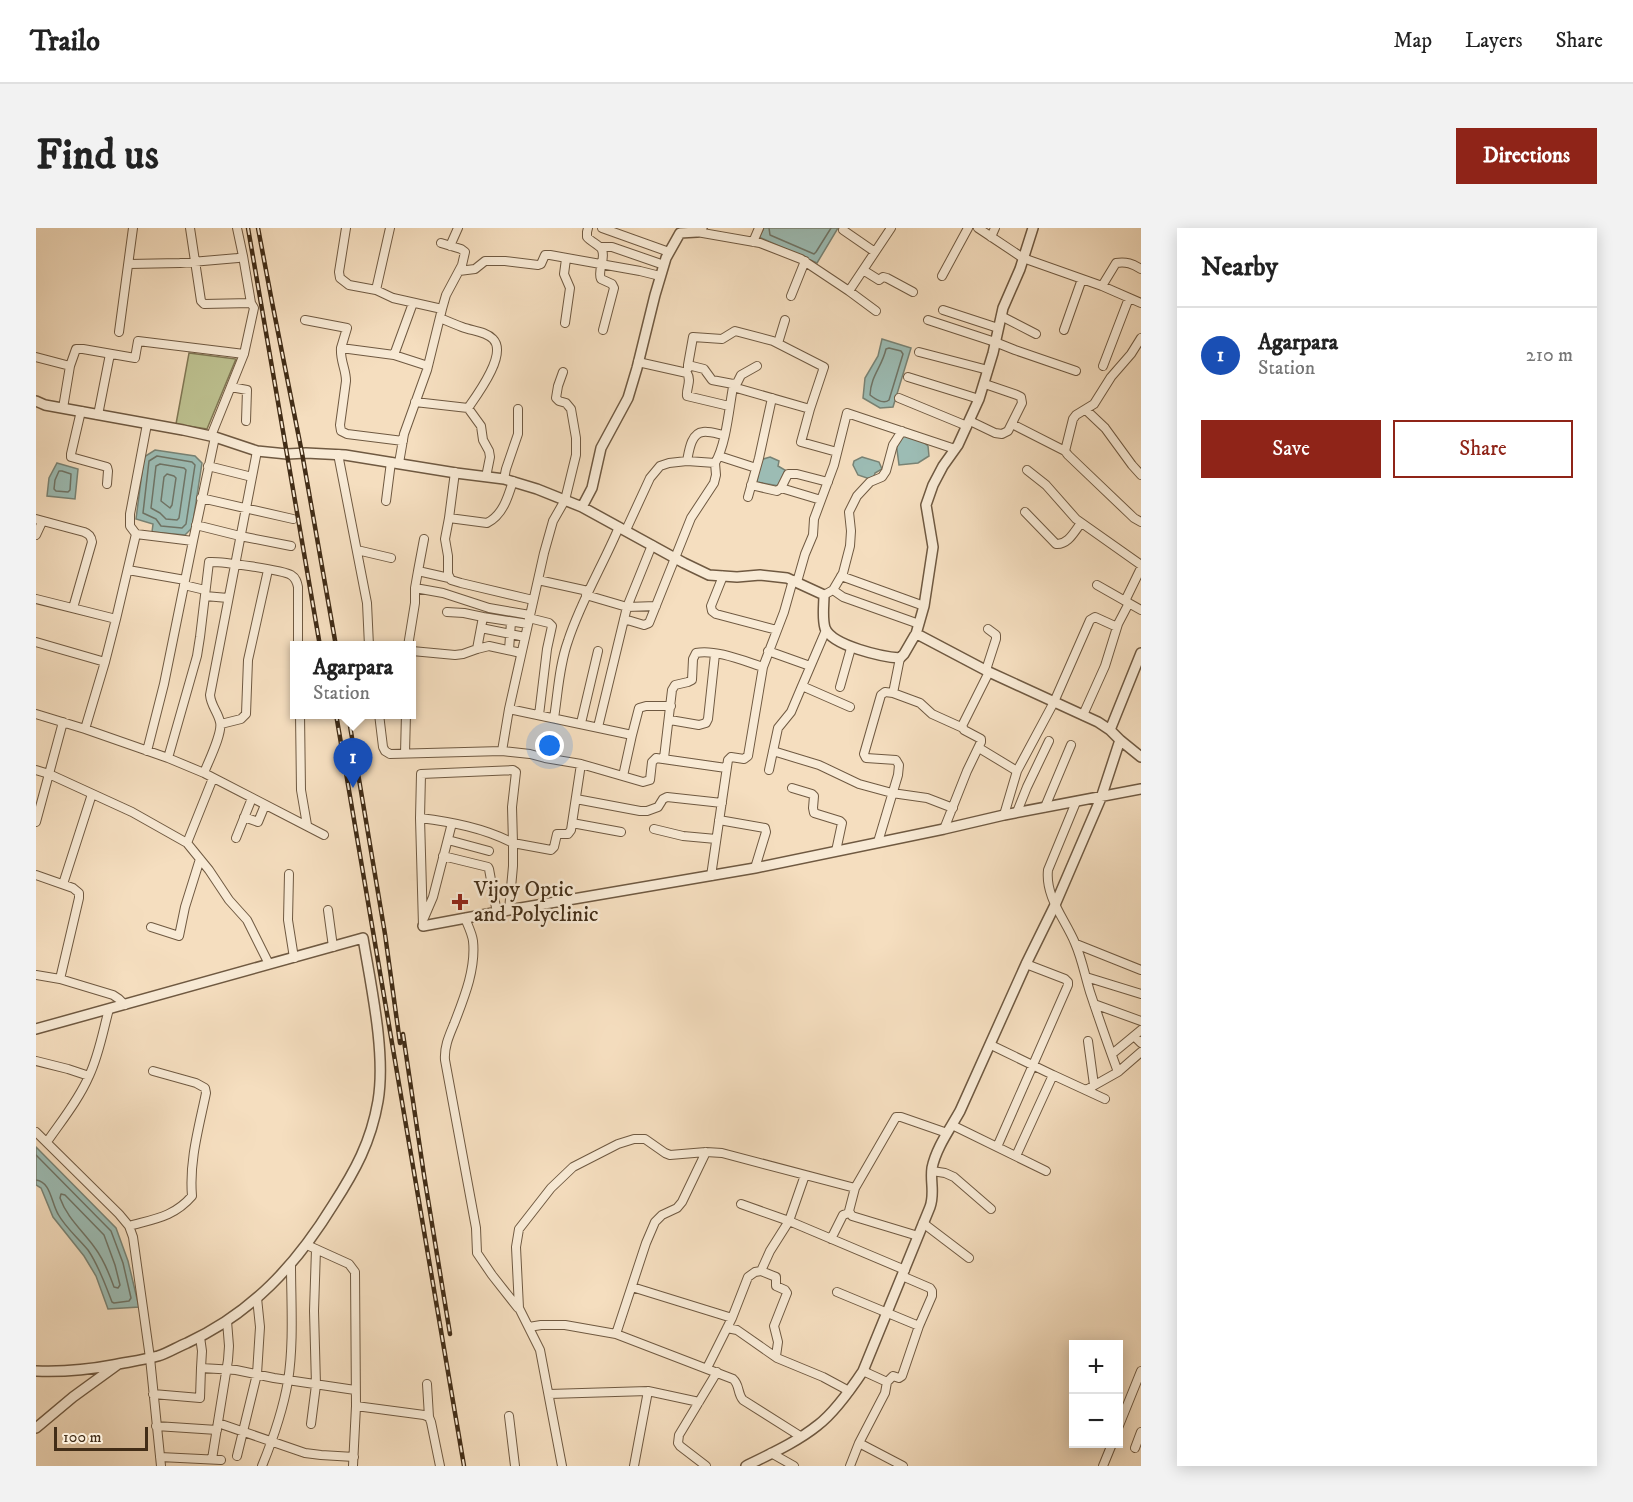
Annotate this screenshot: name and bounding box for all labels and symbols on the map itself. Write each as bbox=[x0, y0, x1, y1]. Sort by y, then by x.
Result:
your location bbox=[535, 731, 564, 760]
pin: 1 bbox=[334, 738, 372, 788]
place label: Vijoy Optic and Polyclinic bbox=[473, 876, 599, 928]
marker: Vijoy Optic and Polyclinic bbox=[451, 893, 469, 911]
scale bar bbox=[54, 1424, 148, 1452]

